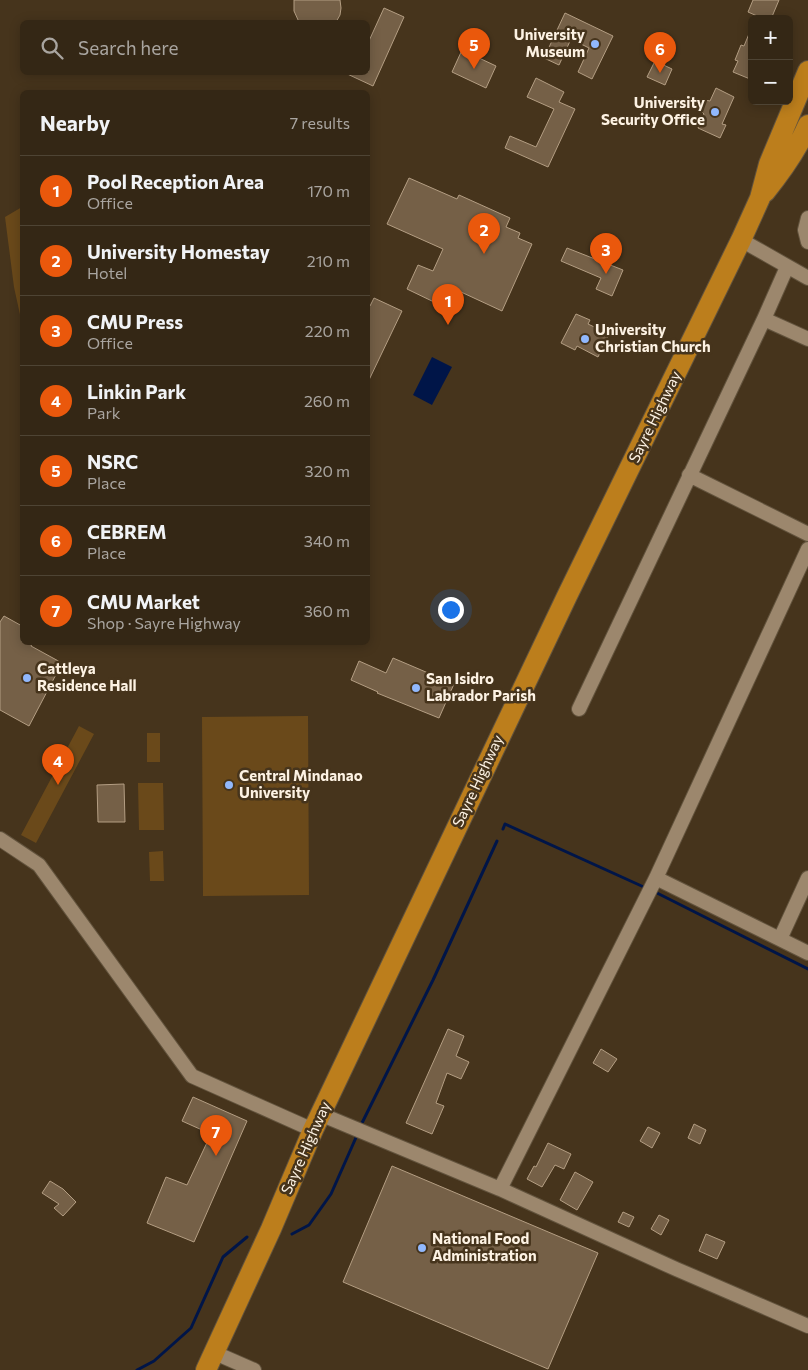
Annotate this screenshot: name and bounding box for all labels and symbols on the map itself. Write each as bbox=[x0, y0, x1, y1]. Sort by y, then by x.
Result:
place label: University Museum bbox=[514, 25, 586, 60]
pin: 5 bbox=[458, 28, 490, 69]
pin: 6 bbox=[644, 32, 676, 73]
marker: University Museum bbox=[589, 38, 601, 50]
place label: University Security Office bbox=[601, 93, 706, 128]
marker: University Security Office bbox=[709, 106, 721, 118]
pin: 2 bbox=[468, 213, 500, 254]
pin: 3 bbox=[590, 233, 622, 274]
pin: 1 bbox=[432, 284, 464, 325]
place label: University Christian Church bbox=[595, 320, 711, 355]
marker: University Christian Church bbox=[579, 333, 591, 345]
street label: Sayre Highway bbox=[624, 368, 684, 465]
your location bbox=[438, 597, 464, 623]
place label: Cattleya Residence Hall bbox=[37, 659, 137, 694]
place label: San Isidro Labrador Parish bbox=[426, 669, 536, 704]
marker: Cattleya Residence Hall bbox=[21, 672, 33, 684]
marker: San Isidro Labrador Parish bbox=[410, 682, 422, 694]
street label: Sayre Highway bbox=[448, 731, 506, 830]
pin: 4 bbox=[42, 744, 74, 785]
place label: Central Mindanao University bbox=[239, 766, 363, 801]
marker: Central Mindanao University bbox=[223, 779, 235, 791]
street label: Sayre Highway bbox=[277, 1098, 334, 1197]
pin: 7 bbox=[200, 1115, 232, 1156]
place label: National Food Administration bbox=[432, 1229, 537, 1264]
marker: National Food Administration bbox=[416, 1242, 428, 1254]

